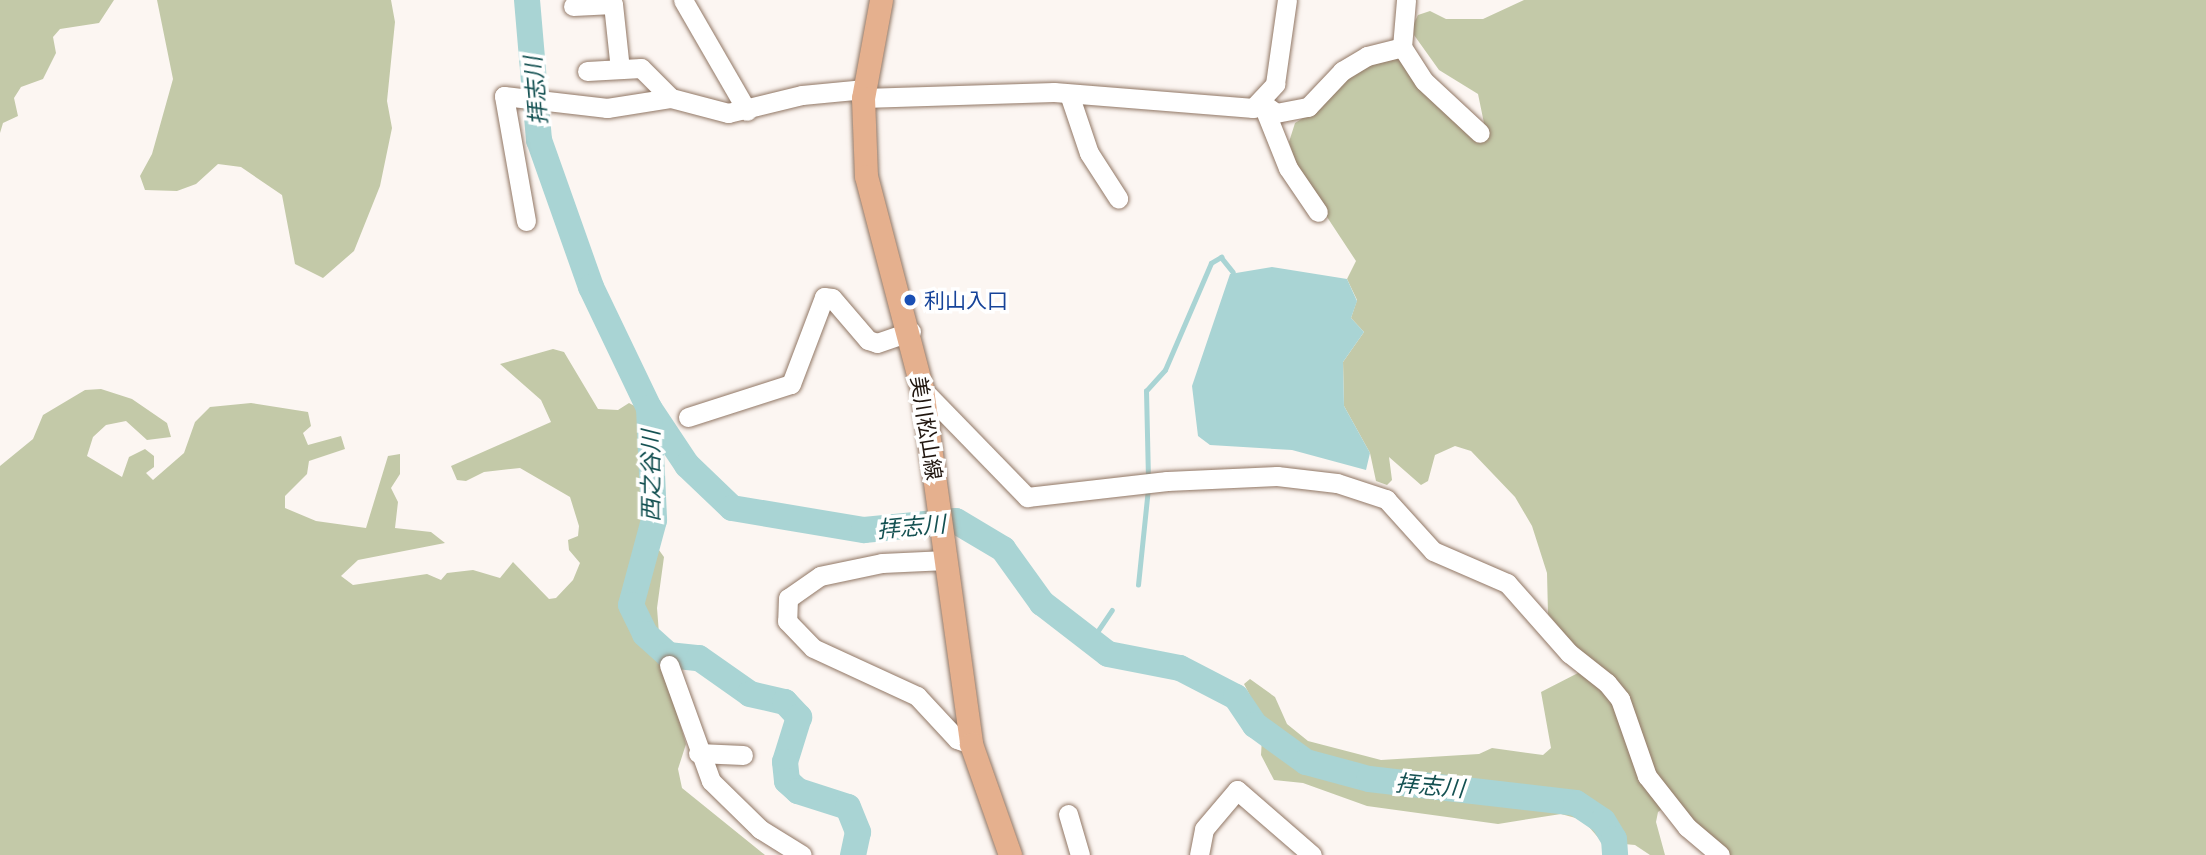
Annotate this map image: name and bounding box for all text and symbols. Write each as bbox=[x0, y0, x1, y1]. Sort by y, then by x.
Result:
water label: 拝志川 bbox=[518, 55, 552, 127]
place label: 利山入口 bbox=[924, 287, 1008, 313]
marker: 利山入口 bbox=[902, 292, 918, 308]
street label: 美川松山線 bbox=[906, 374, 948, 482]
water label: 西之谷川 bbox=[636, 430, 664, 522]
water label: 拝志川 bbox=[875, 509, 947, 543]
water label: 拝志川 bbox=[1394, 768, 1466, 802]

